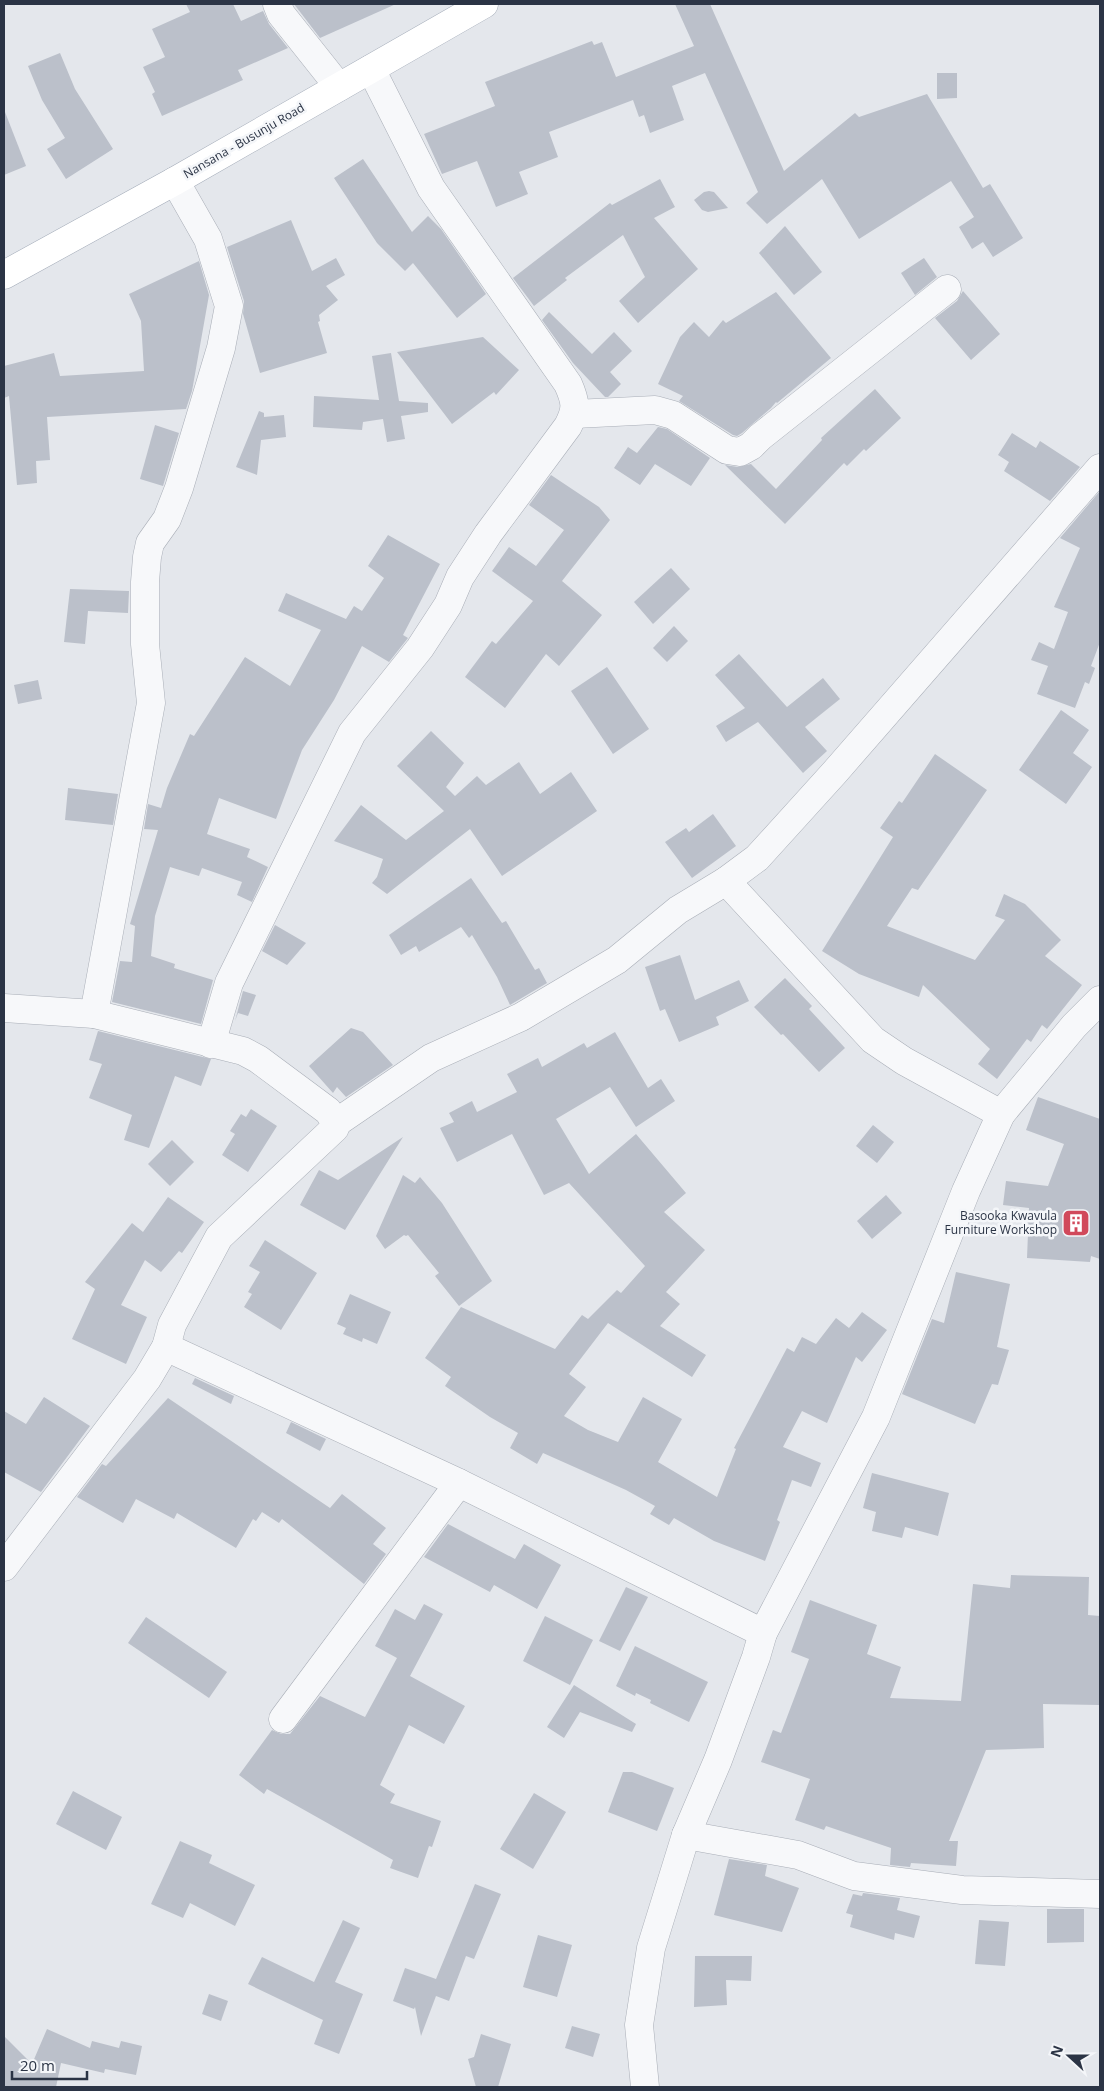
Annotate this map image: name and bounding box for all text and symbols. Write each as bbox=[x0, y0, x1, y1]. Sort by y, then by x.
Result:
street label: Nansana - Busunju Road bbox=[180, 99, 307, 182]
place label: Basooka Kwavula Furniture Workshop bbox=[945, 1207, 1057, 1238]
building icon: Basooka Kwavula Furniture Workshop bbox=[1061, 1208, 1091, 1238]
north arrow bbox=[1044, 2031, 1094, 2081]
text: N bbox=[1045, 2042, 1067, 2060]
scale bar bbox=[12, 2048, 88, 2080]
text: 20 m bbox=[20, 2055, 55, 2075]

